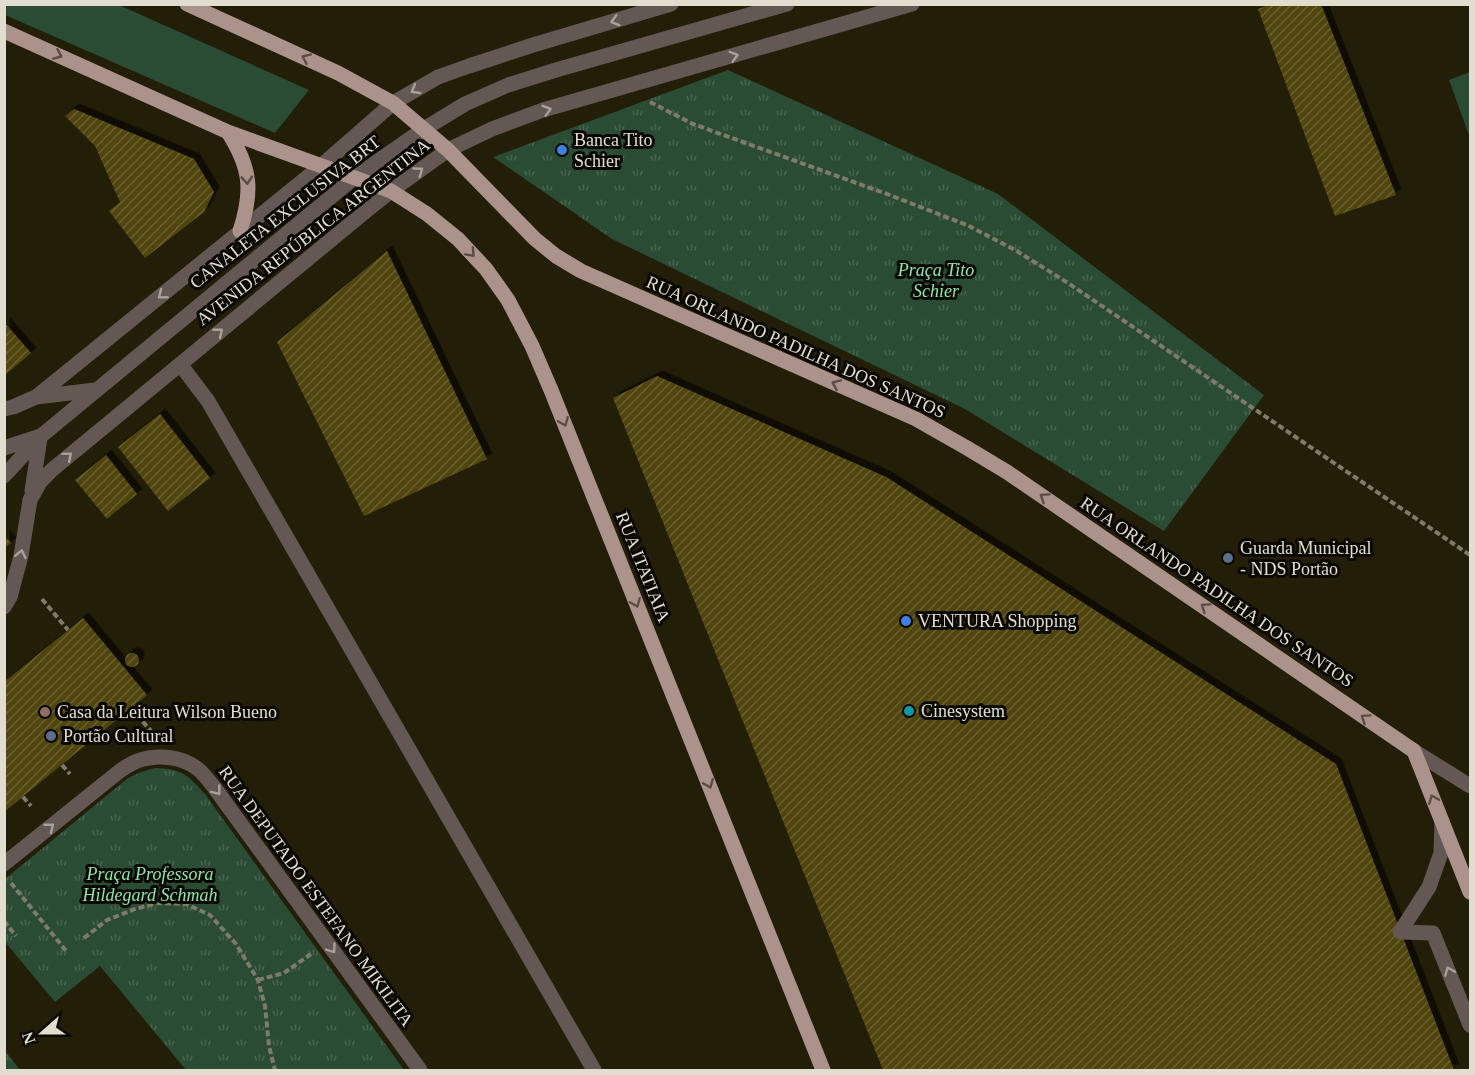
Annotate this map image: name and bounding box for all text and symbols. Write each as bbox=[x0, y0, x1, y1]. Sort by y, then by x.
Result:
one-way arrow bbox=[610, 14, 621, 26]
one-way arrow bbox=[51, 48, 62, 60]
one-way arrow bbox=[728, 51, 739, 63]
one-way arrow bbox=[301, 54, 312, 66]
one-way arrow bbox=[411, 83, 422, 94]
one-way arrow bbox=[542, 104, 552, 117]
place label: Banca Tito Schier bbox=[574, 130, 653, 171]
street label: CANALETA EXCLUSIVA BRT bbox=[186, 131, 384, 293]
street label: AVENIDA REPÚBLICA ARGENTINA bbox=[192, 134, 434, 329]
marker: Banca Tito Schier bbox=[555, 143, 569, 157]
one-way arrow bbox=[413, 167, 424, 178]
one-way arrow bbox=[240, 175, 253, 184]
one-way arrow bbox=[464, 246, 475, 256]
park label: Praça Tito Schier bbox=[897, 260, 974, 301]
street label: RUA ORLANDO PADILHA DOS SANTOS bbox=[643, 272, 949, 422]
one-way arrow bbox=[158, 288, 169, 299]
one-way arrow bbox=[212, 329, 223, 340]
one-way arrow bbox=[832, 379, 843, 391]
one-way arrow bbox=[557, 416, 569, 427]
one-way arrow bbox=[61, 452, 72, 463]
one-way arrow bbox=[1040, 493, 1051, 504]
street label: RUA ORLANDO PADILHA DOS SANTOS bbox=[1077, 493, 1357, 691]
street label: RUA ITATIAIA bbox=[612, 509, 674, 625]
place label: Guarda Municipal - NDS Portão bbox=[1240, 538, 1371, 579]
one-way arrow bbox=[13, 549, 26, 559]
marker: Guarda Municipal - NDS Portão bbox=[1221, 551, 1235, 565]
one-way arrow bbox=[629, 597, 641, 608]
one-way arrow bbox=[1200, 603, 1211, 614]
place label: VENTURA Shopping bbox=[918, 611, 1077, 631]
marker: VENTURA Shopping bbox=[899, 614, 913, 628]
place label: Cinesystem bbox=[921, 701, 1005, 721]
place label: Casa da Leitura Wilson Bueno bbox=[57, 702, 277, 722]
marker: Cinesystem bbox=[902, 704, 916, 718]
marker: Casa da Leitura Wilson Bueno bbox=[38, 705, 52, 719]
one-way arrow bbox=[1361, 714, 1372, 725]
place label: Portão Cultural bbox=[63, 726, 174, 746]
marker: Portão Cultural bbox=[44, 729, 58, 743]
street label: RUA DEPUTADO ESTEFANO MIKILITA bbox=[215, 762, 417, 1030]
one-way arrow bbox=[702, 778, 714, 789]
one-way arrow bbox=[210, 785, 221, 796]
one-way arrow bbox=[1428, 794, 1440, 805]
one-way arrow bbox=[43, 823, 54, 834]
park label: Praça Professora Hildegard Schmah bbox=[82, 864, 217, 905]
one-way arrow bbox=[325, 942, 336, 953]
one-way arrow bbox=[1444, 966, 1456, 977]
north arrow bbox=[12, 1003, 72, 1063]
text: N bbox=[18, 1029, 38, 1047]

